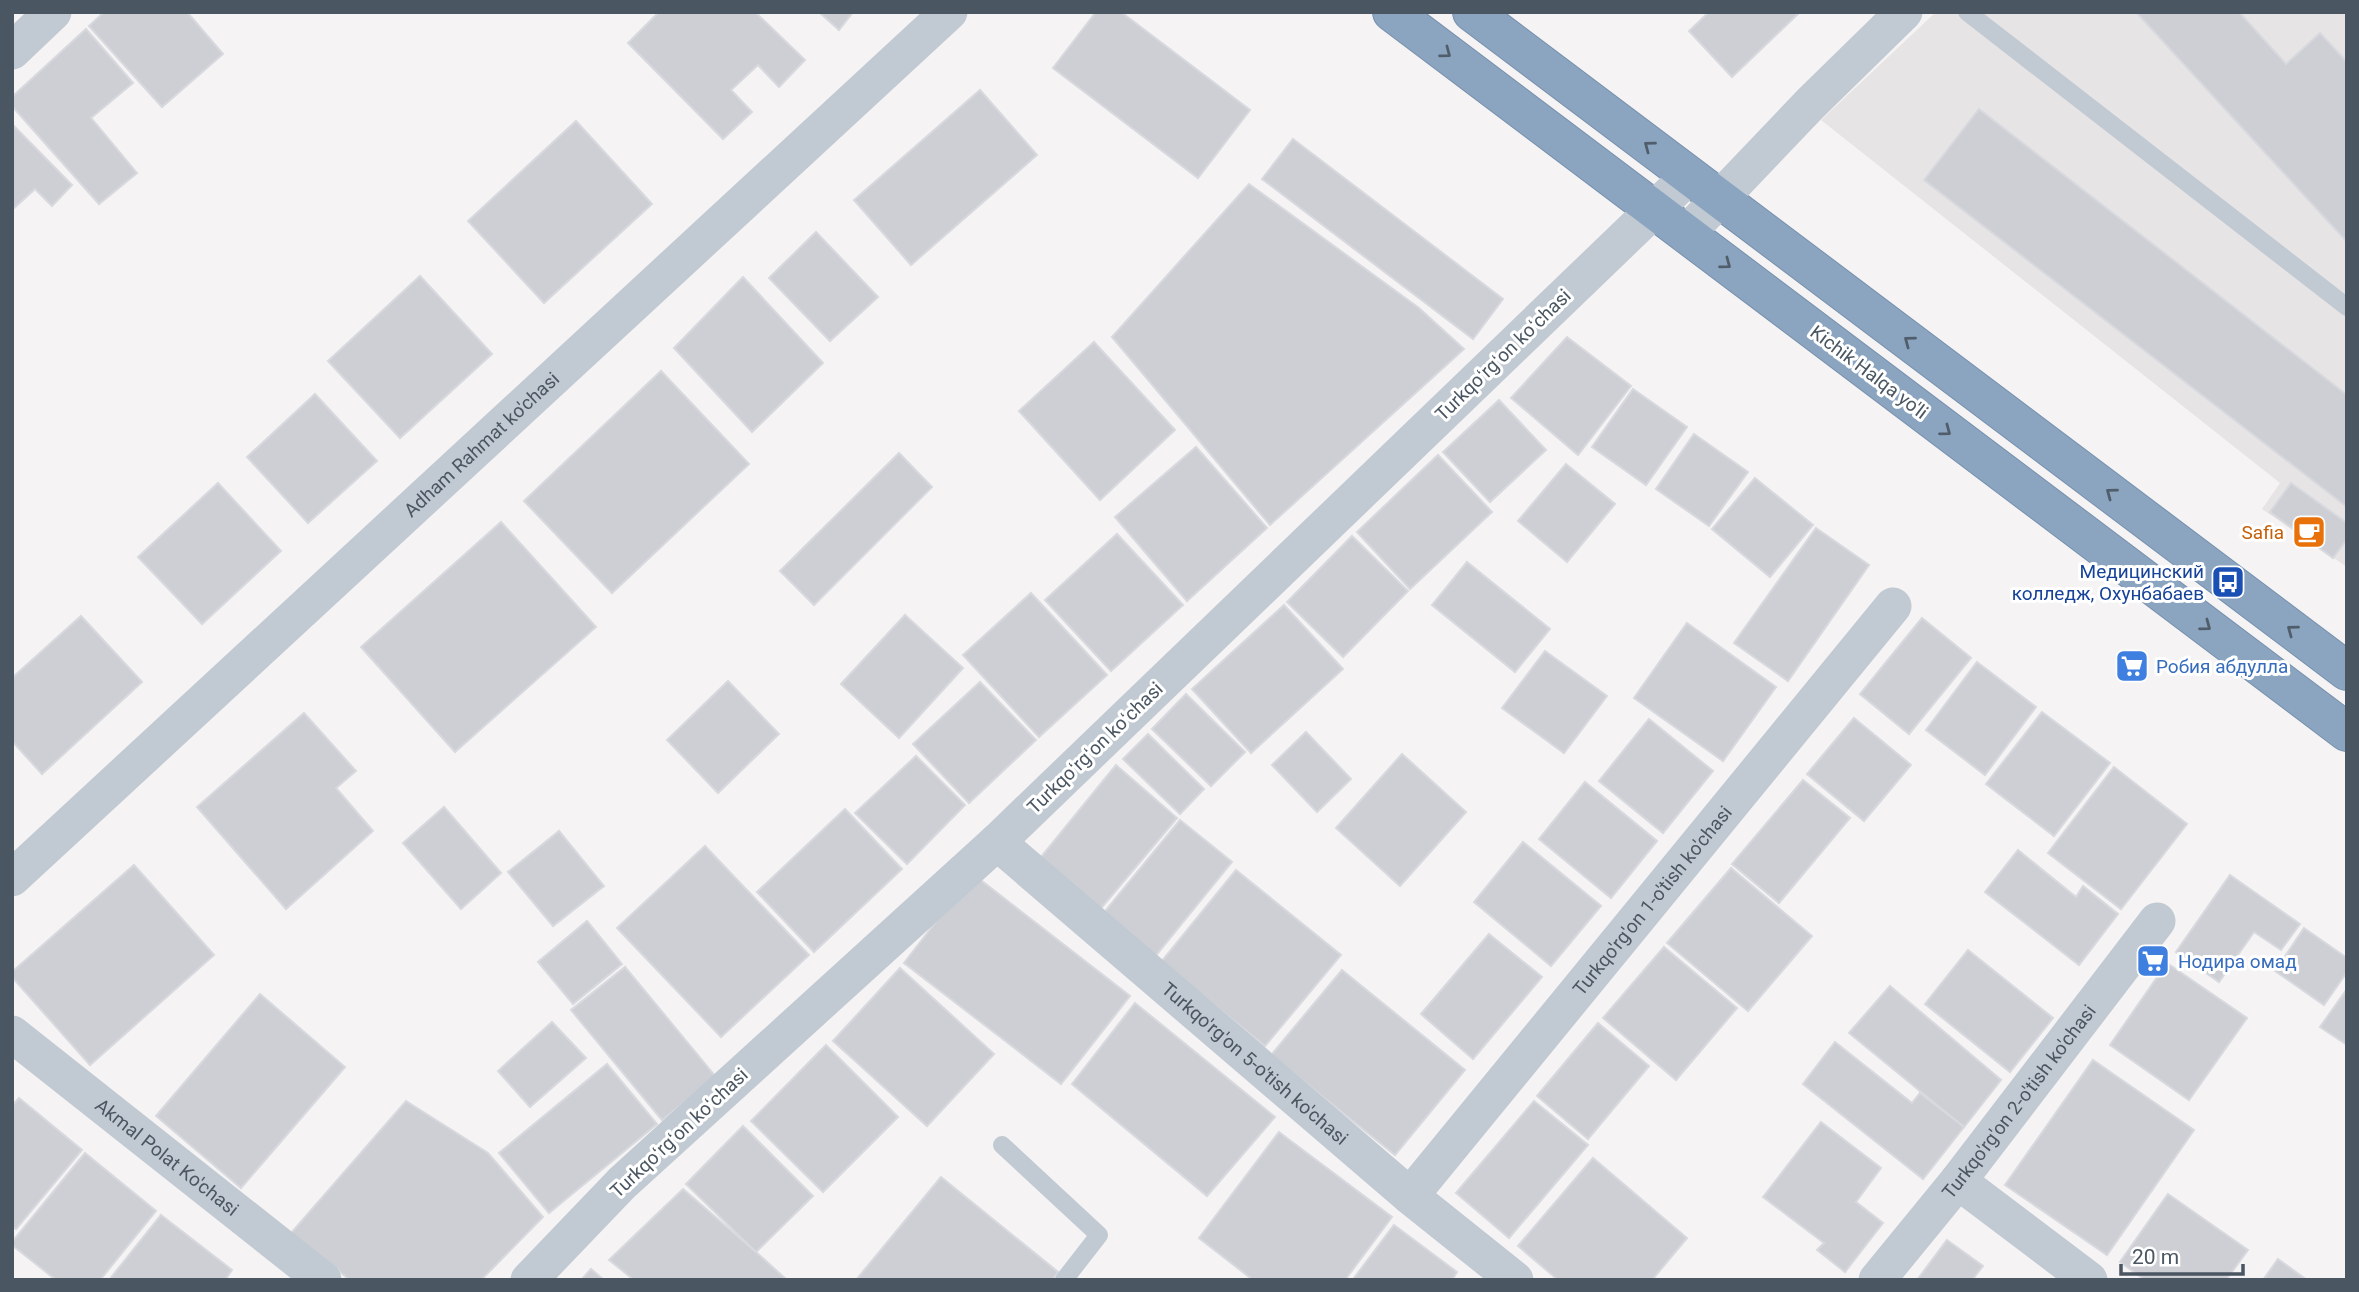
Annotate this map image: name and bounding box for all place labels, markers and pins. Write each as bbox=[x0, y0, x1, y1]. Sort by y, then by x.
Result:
cafe icon: Safia bbox=[2290, 513, 2328, 551]
place label: Safia bbox=[2242, 521, 2284, 544]
place label: Медицинский колледж, Охунбабаев bbox=[2012, 560, 2204, 605]
bus stop icon: Медицинский колледж, Охунбабаев bbox=[2209, 563, 2247, 601]
supermarket icon: Робия абдулла bbox=[2113, 647, 2151, 685]
place label: Робия абдулла bbox=[2156, 655, 2288, 678]
supermarket icon: Нодира омад bbox=[2134, 942, 2172, 980]
place label: Нодира омад bbox=[2178, 950, 2297, 973]

